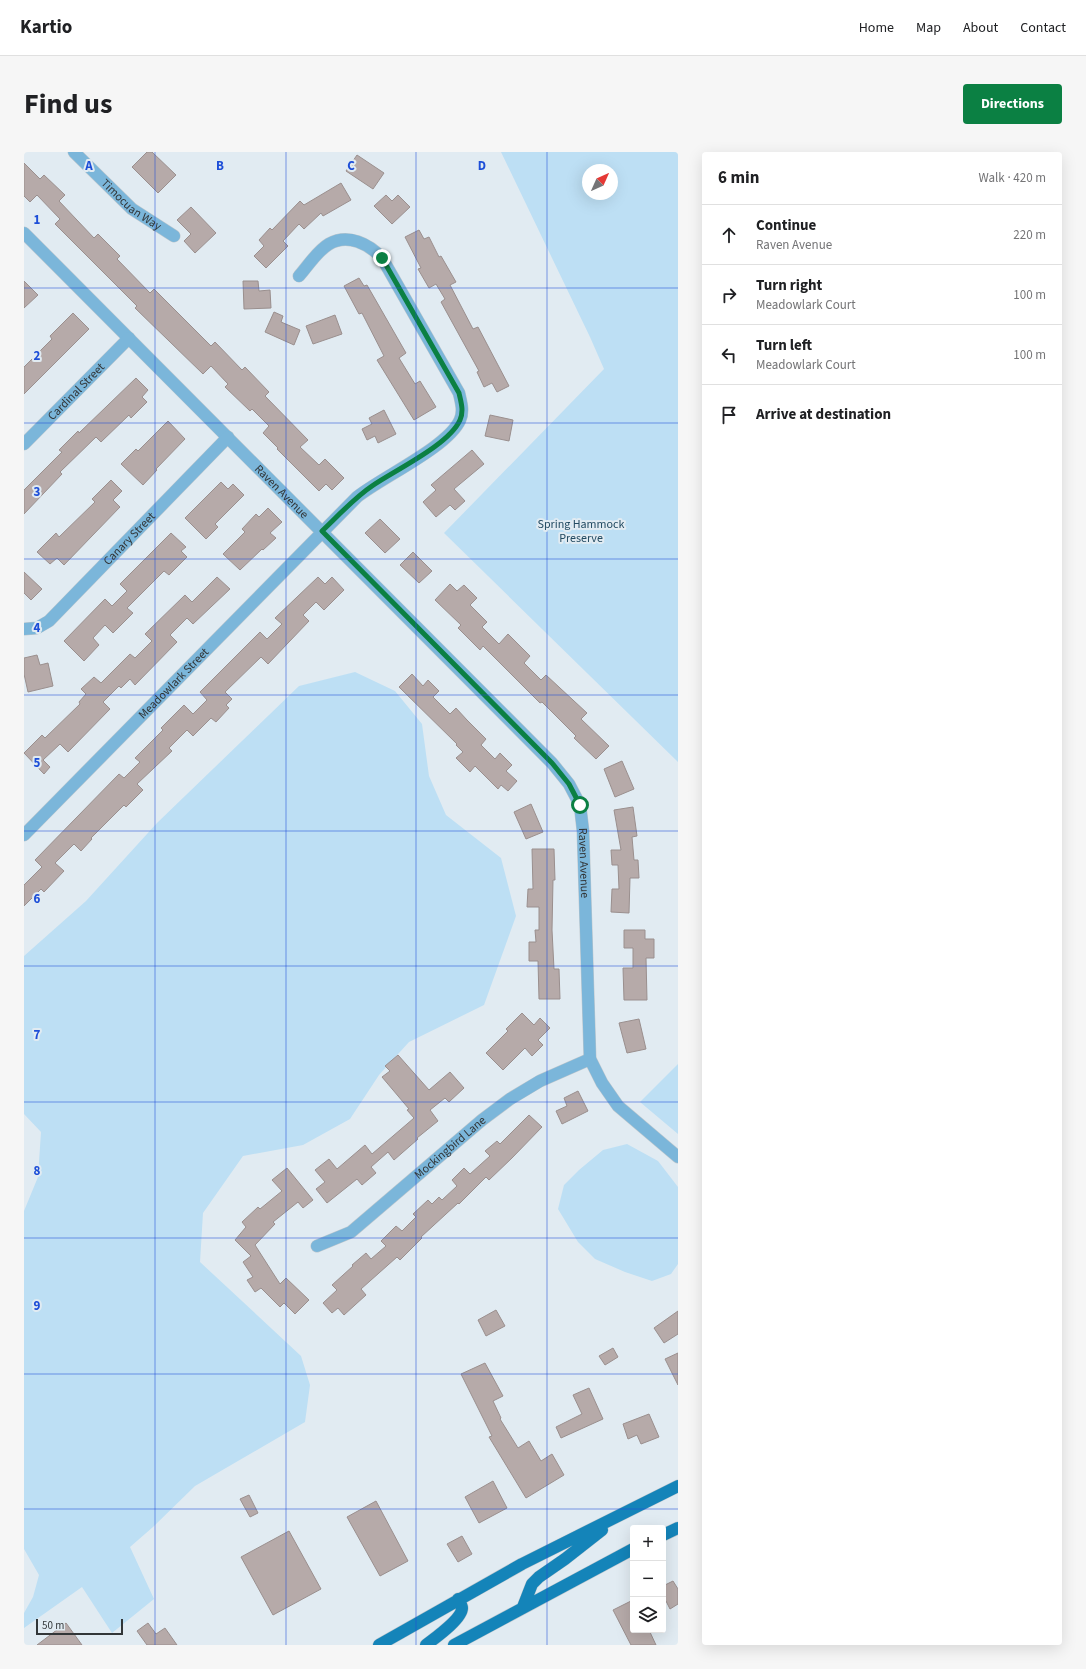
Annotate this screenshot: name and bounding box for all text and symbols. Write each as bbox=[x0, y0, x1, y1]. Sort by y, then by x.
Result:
text: Kartio bbox=[20, 14, 72, 41]
text: Home bbox=[859, 18, 894, 38]
text: Map bbox=[916, 18, 941, 38]
text: About bbox=[963, 18, 998, 38]
text: Contact bbox=[1020, 18, 1066, 38]
text: Find us bbox=[24, 84, 112, 124]
button: Directions bbox=[963, 84, 1062, 124]
text: A bbox=[84, 157, 93, 175]
text: B bbox=[216, 157, 224, 175]
text: C bbox=[347, 157, 355, 175]
text: D bbox=[478, 157, 486, 175]
north arrow bbox=[582, 164, 618, 200]
text: 6 min bbox=[718, 166, 759, 190]
text: Walk · 420 m bbox=[978, 169, 1046, 187]
street label: Timocuan Way bbox=[97, 175, 165, 235]
text: 1 bbox=[34, 211, 41, 229]
text: Continue bbox=[756, 215, 816, 236]
icon: ahead bbox=[718, 224, 740, 246]
text: 220 m bbox=[1013, 226, 1046, 244]
text: Raven Avenue bbox=[756, 236, 832, 254]
route end bbox=[373, 249, 391, 267]
text: Turn right bbox=[756, 275, 822, 296]
icon: right bbox=[718, 284, 740, 306]
text: 100 m bbox=[1013, 286, 1046, 304]
text: Meadowlark Court bbox=[756, 296, 856, 314]
text: Turn left bbox=[756, 335, 812, 356]
icon: left bbox=[718, 344, 740, 366]
text: 100 m bbox=[1013, 346, 1046, 364]
text: 2 bbox=[34, 347, 41, 365]
text: Meadowlark Court bbox=[756, 356, 856, 374]
street label: Cardinal Street bbox=[44, 359, 108, 424]
icon: arrive bbox=[718, 404, 740, 426]
text: Arrive at destination bbox=[756, 404, 891, 425]
street label: Raven Avenue bbox=[251, 461, 312, 523]
text: 3 bbox=[34, 483, 41, 501]
street label: Canary Street bbox=[99, 508, 159, 569]
park label: Spring Hammock Preserve bbox=[538, 516, 624, 547]
text: 4 bbox=[34, 619, 41, 637]
street label: Meadowlark Street bbox=[134, 644, 213, 723]
text: 5 bbox=[34, 754, 41, 772]
route start bbox=[571, 796, 589, 814]
street label: Raven Avenue bbox=[574, 828, 594, 898]
text: 6 bbox=[34, 890, 41, 908]
text: 7 bbox=[34, 1026, 41, 1044]
street label: Mockingbird Lane bbox=[410, 1112, 490, 1183]
text: 8 bbox=[34, 1162, 41, 1180]
text: 9 bbox=[34, 1297, 41, 1315]
map controls bbox=[630, 1525, 666, 1633]
button: + bbox=[630, 1525, 666, 1561]
button: − bbox=[630, 1561, 666, 1597]
button: layers bbox=[630, 1597, 666, 1633]
scale bar bbox=[36, 1617, 123, 1636]
text: 50 m bbox=[42, 1618, 64, 1633]

